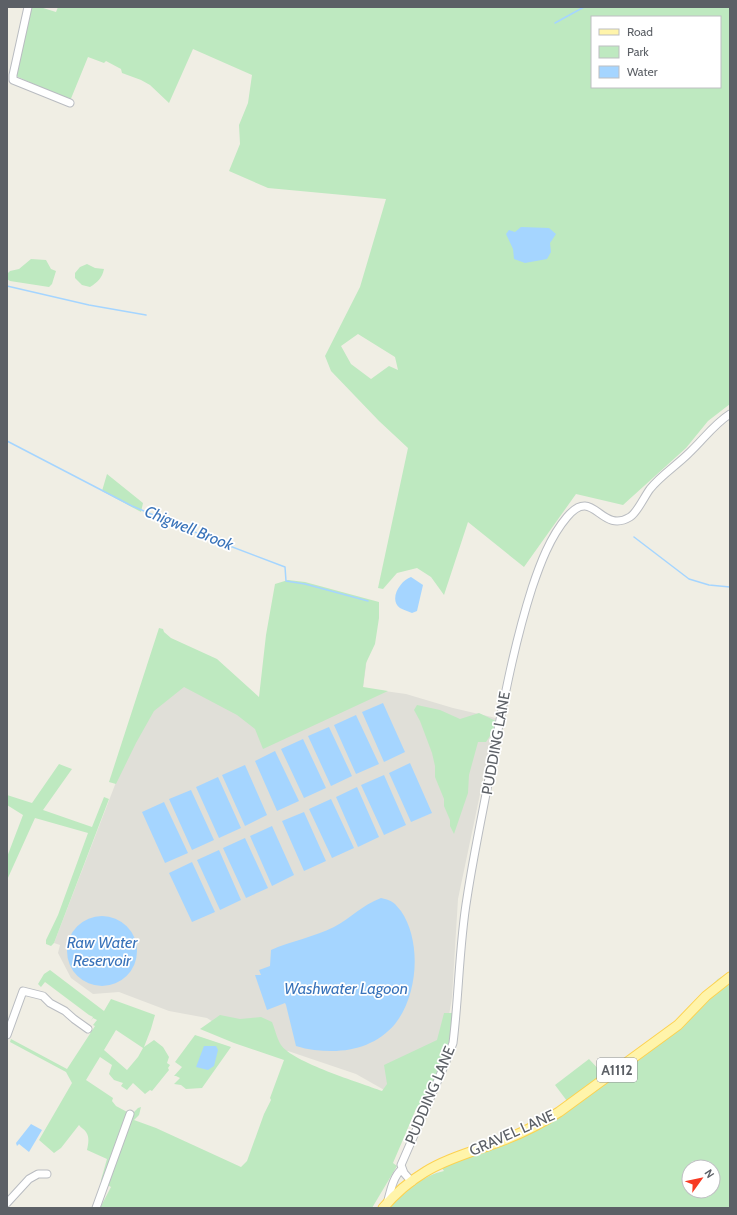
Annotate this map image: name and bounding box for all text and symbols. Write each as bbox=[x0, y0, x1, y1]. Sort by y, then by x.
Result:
legend bbox=[591, 16, 721, 88]
text: Road bbox=[627, 24, 653, 39]
text: Park bbox=[627, 44, 649, 59]
text: Water bbox=[627, 64, 658, 79]
water label: Chigwell Brook bbox=[142, 502, 237, 555]
street label: PUDDING LANE bbox=[478, 690, 514, 796]
water label: Raw Water Reservoir bbox=[67, 933, 138, 970]
water label: Washwater Lagoon bbox=[284, 979, 408, 998]
street label: PUDDING LANE bbox=[401, 1043, 459, 1147]
road number: A1112 bbox=[597, 1058, 637, 1082]
street label: GRAVEL LANE bbox=[466, 1106, 558, 1160]
north arrow bbox=[681, 1159, 721, 1199]
text: N bbox=[701, 1166, 717, 1181]

